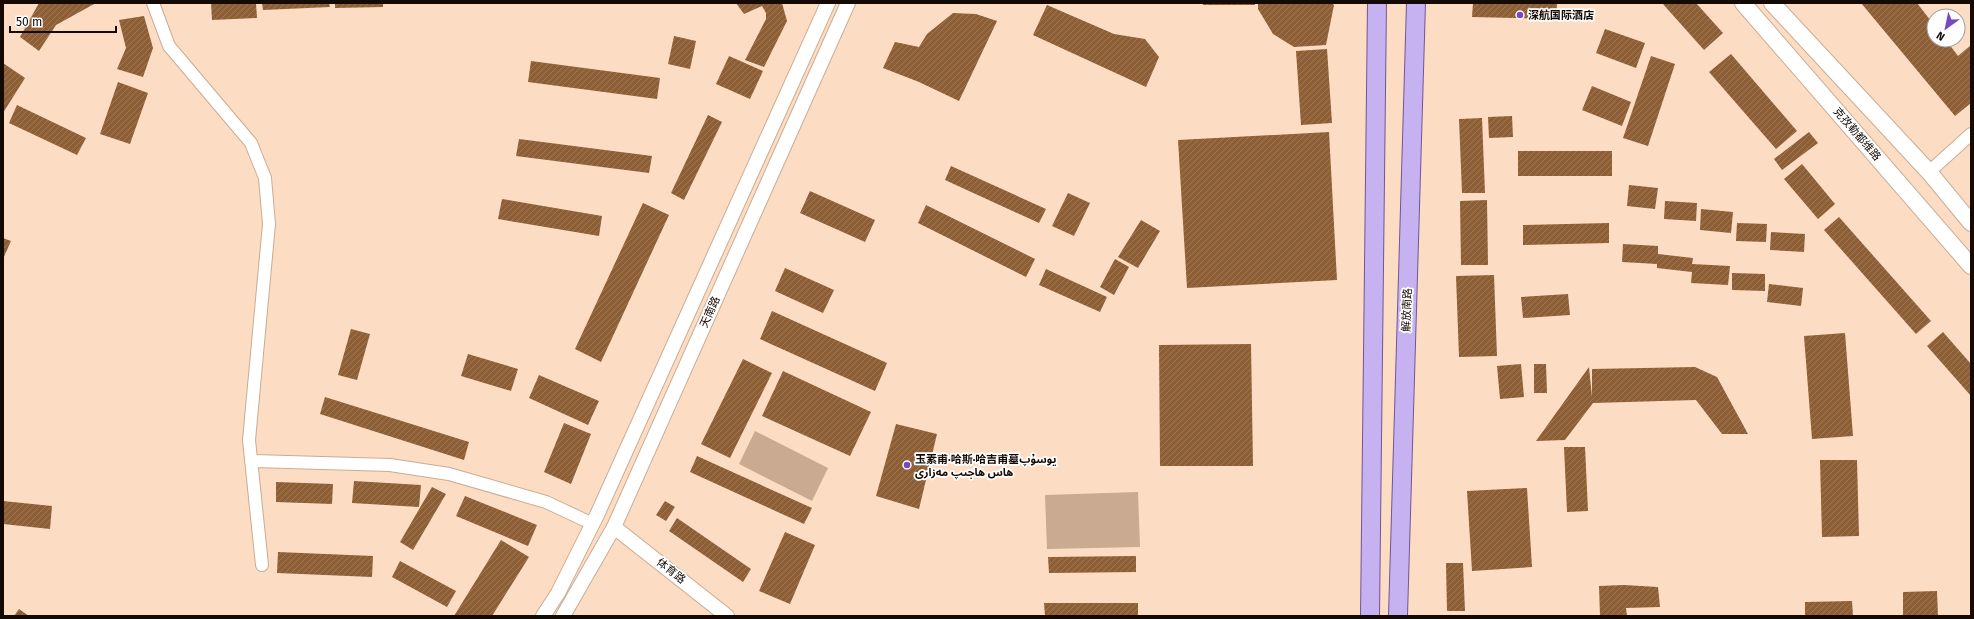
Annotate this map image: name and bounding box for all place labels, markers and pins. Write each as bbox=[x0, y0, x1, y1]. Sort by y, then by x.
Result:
place label: 深航国际酒店 bbox=[1528, 9, 1594, 22]
marker: 深航国际酒店 bbox=[1515, 10, 1525, 20]
place label: 玉素甫·哈斯·哈吉甫墓يوسۇپ ھاس ھاجىپ مەزارى bbox=[915, 453, 1057, 480]
marker: 玉素甫·哈斯·哈吉甫墓يوسۇپ ھاس ھاجىپ مەزارى bbox=[902, 460, 912, 470]

